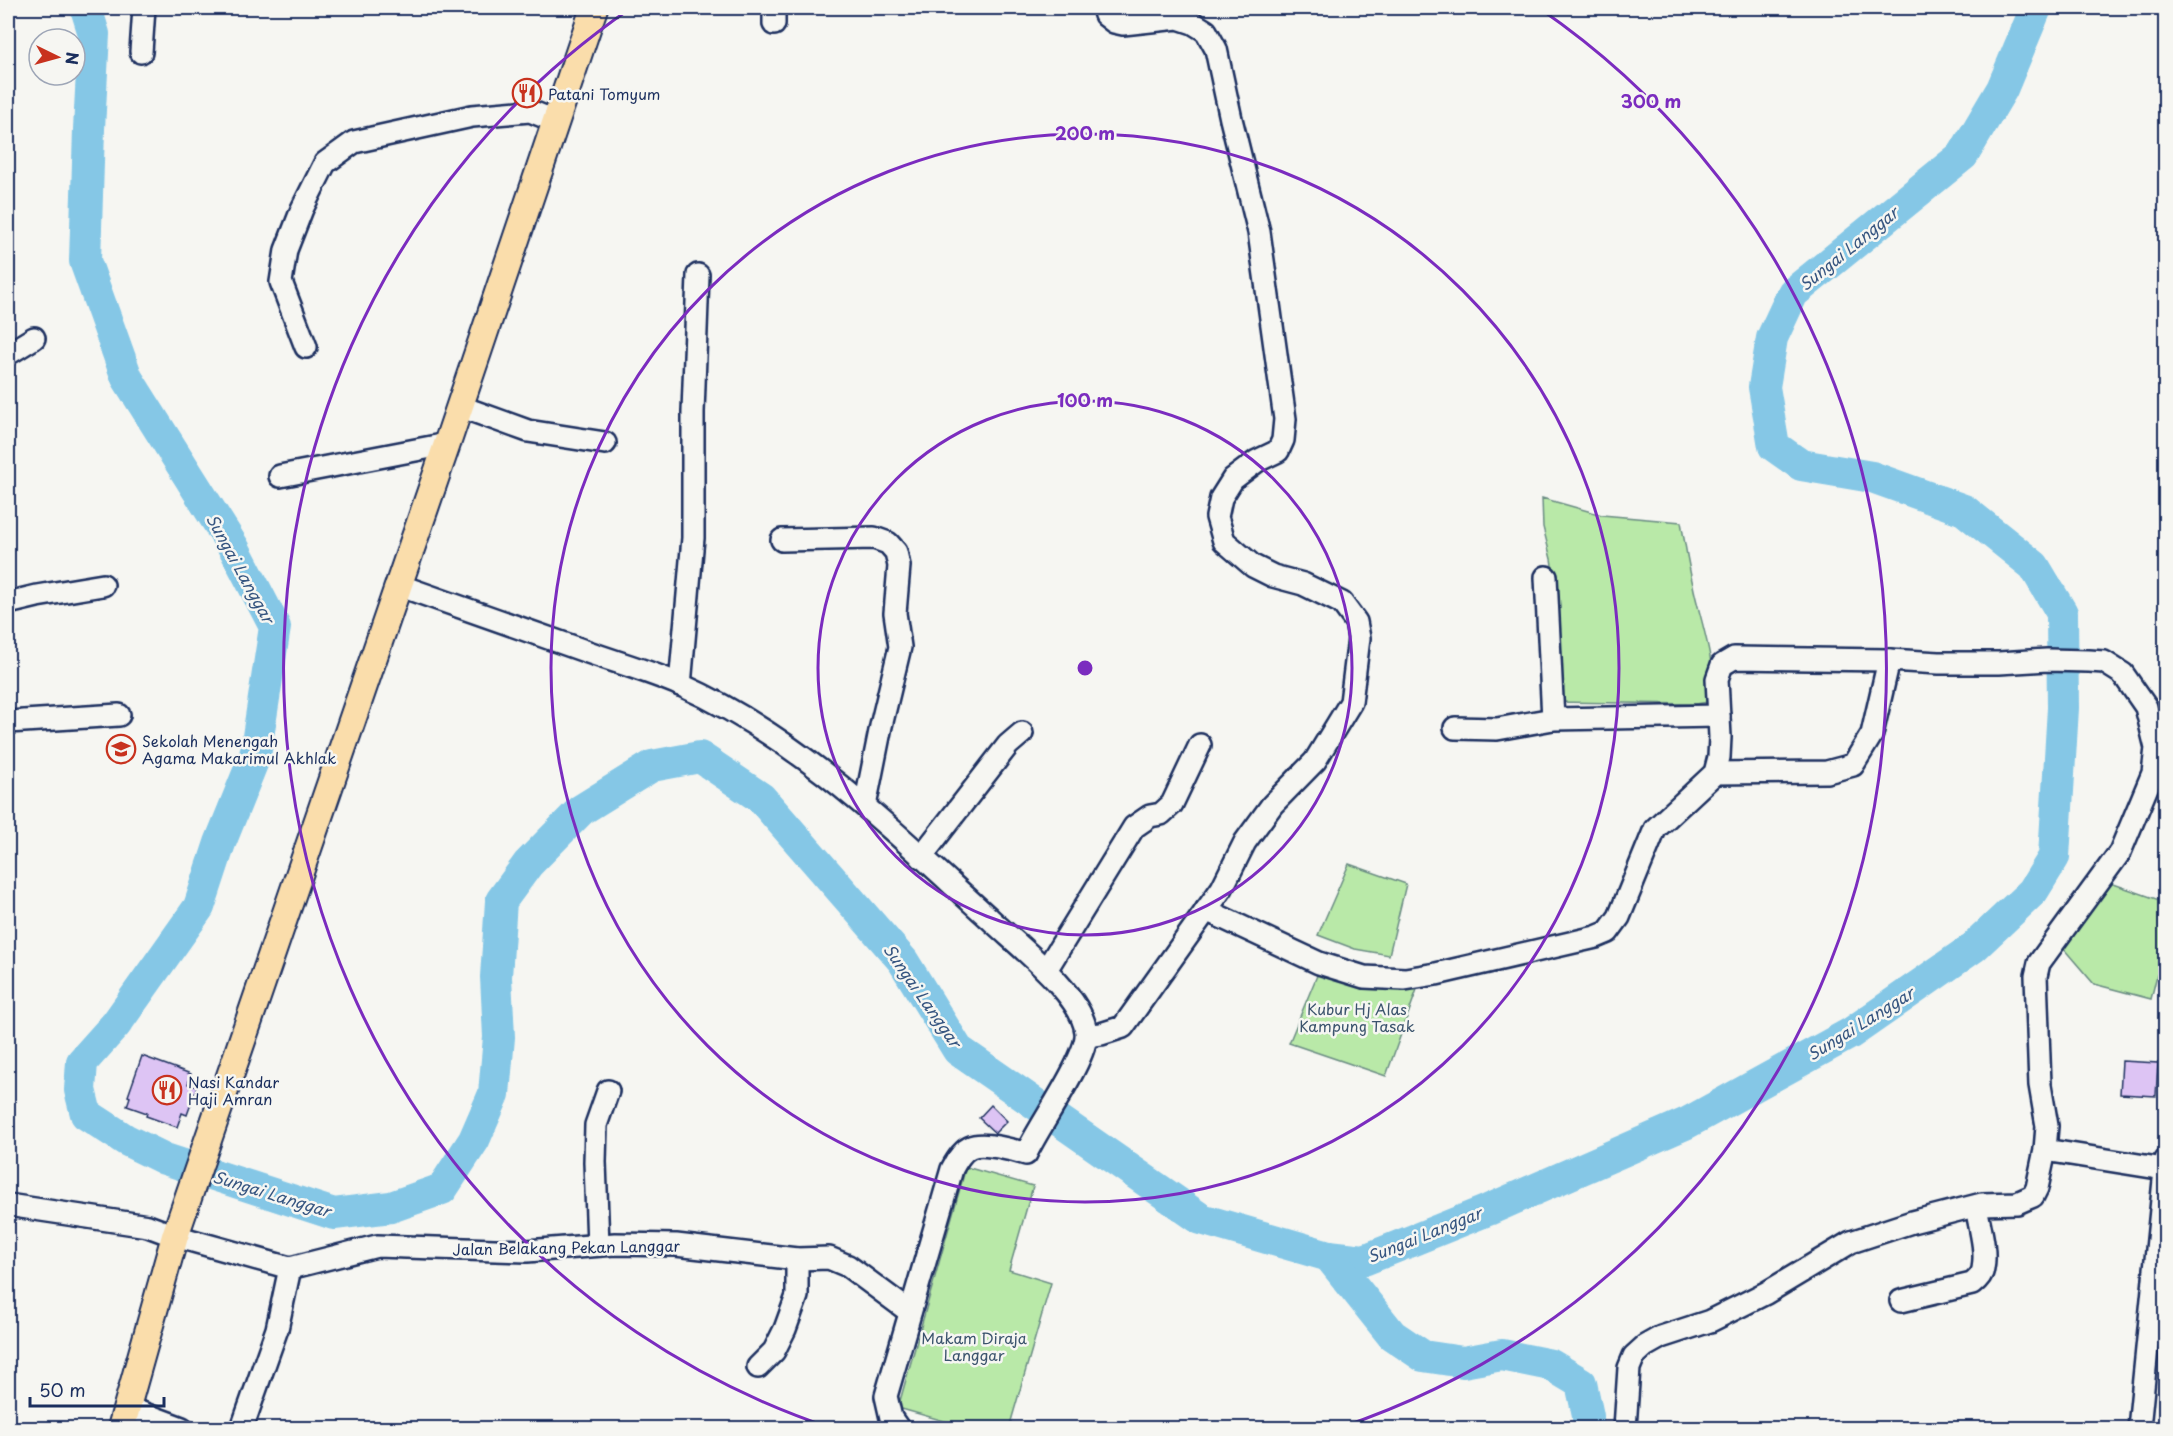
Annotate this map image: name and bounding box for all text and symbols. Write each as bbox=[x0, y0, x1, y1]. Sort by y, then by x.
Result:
north arrow bbox=[27, 27, 87, 87]
text: N bbox=[60, 51, 85, 66]
restaurant icon: Patani Tomyum bbox=[511, 77, 543, 109]
place label: Patani Tomyum bbox=[548, 82, 661, 105]
text: 300 m bbox=[1621, 87, 1681, 114]
text: 200 m bbox=[1055, 119, 1115, 146]
water label: Sungai Langgar bbox=[1793, 199, 1905, 296]
text: 100 m bbox=[1057, 386, 1113, 413]
water label: Sungai Langgar bbox=[201, 509, 282, 629]
centre of rings bbox=[1075, 658, 1095, 678]
place label: Sekolah Menengah Agama Makarimul Akhlak bbox=[142, 729, 336, 769]
school or university icon: Sekolah Menengah Agama Makarimul Akhlak bbox=[105, 733, 137, 765]
water label: Sungai Langgar bbox=[878, 938, 969, 1054]
water label: Sungai Langgar bbox=[1802, 979, 1920, 1065]
park label: Kubur Hj Alas Kampung Tasak bbox=[1299, 997, 1415, 1037]
place label: Nasi Kandar Haji Amran bbox=[188, 1070, 279, 1110]
restaurant icon: Nasi Kandar Haji Amran bbox=[151, 1074, 183, 1106]
water label: Sungai Langgar bbox=[210, 1164, 336, 1223]
water label: Sungai Langgar bbox=[1363, 1199, 1487, 1268]
street label: Jalan Belakang Pekan Langgar bbox=[452, 1234, 680, 1260]
park label: Makam Diraja Langgar bbox=[921, 1326, 1027, 1366]
scale bar bbox=[30, 1370, 164, 1408]
text: 50 m bbox=[39, 1376, 86, 1403]

